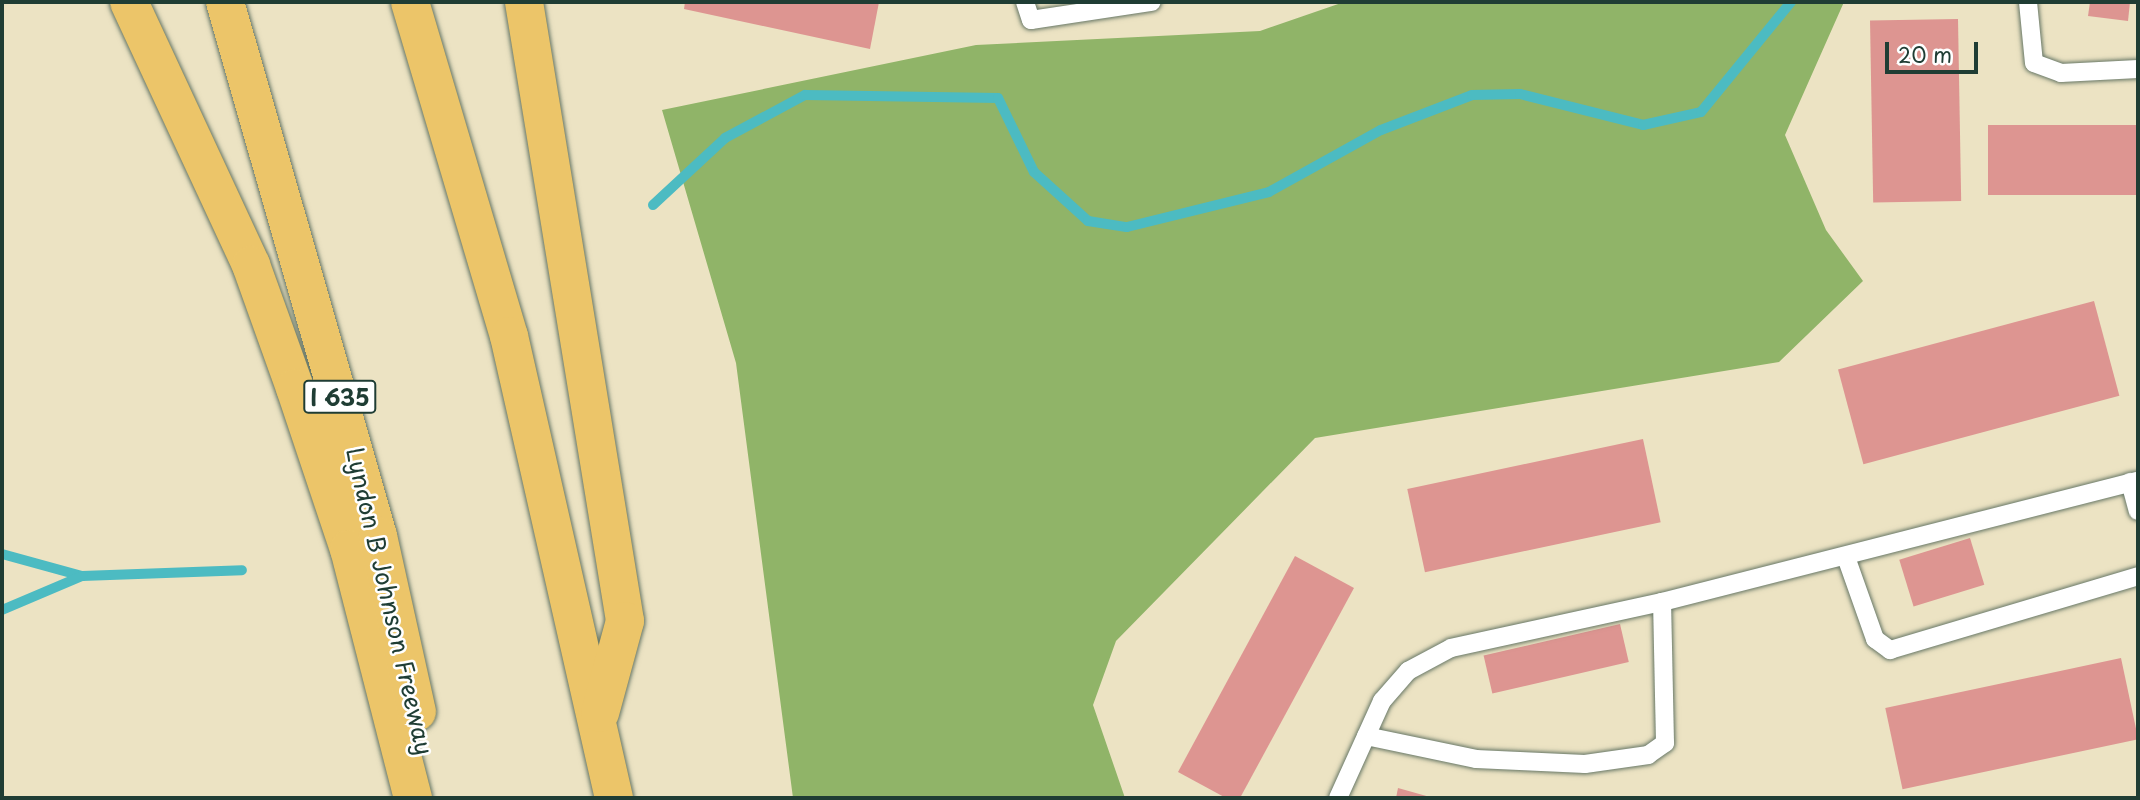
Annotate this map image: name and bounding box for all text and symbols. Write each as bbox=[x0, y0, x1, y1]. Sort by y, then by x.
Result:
scale bar bbox=[1888, 28, 1981, 72]
text: 20 m bbox=[1898, 38, 1952, 70]
road number: I 635 bbox=[302, 378, 378, 416]
street label: Lyndon B Johnson Freeway bbox=[341, 445, 439, 757]

